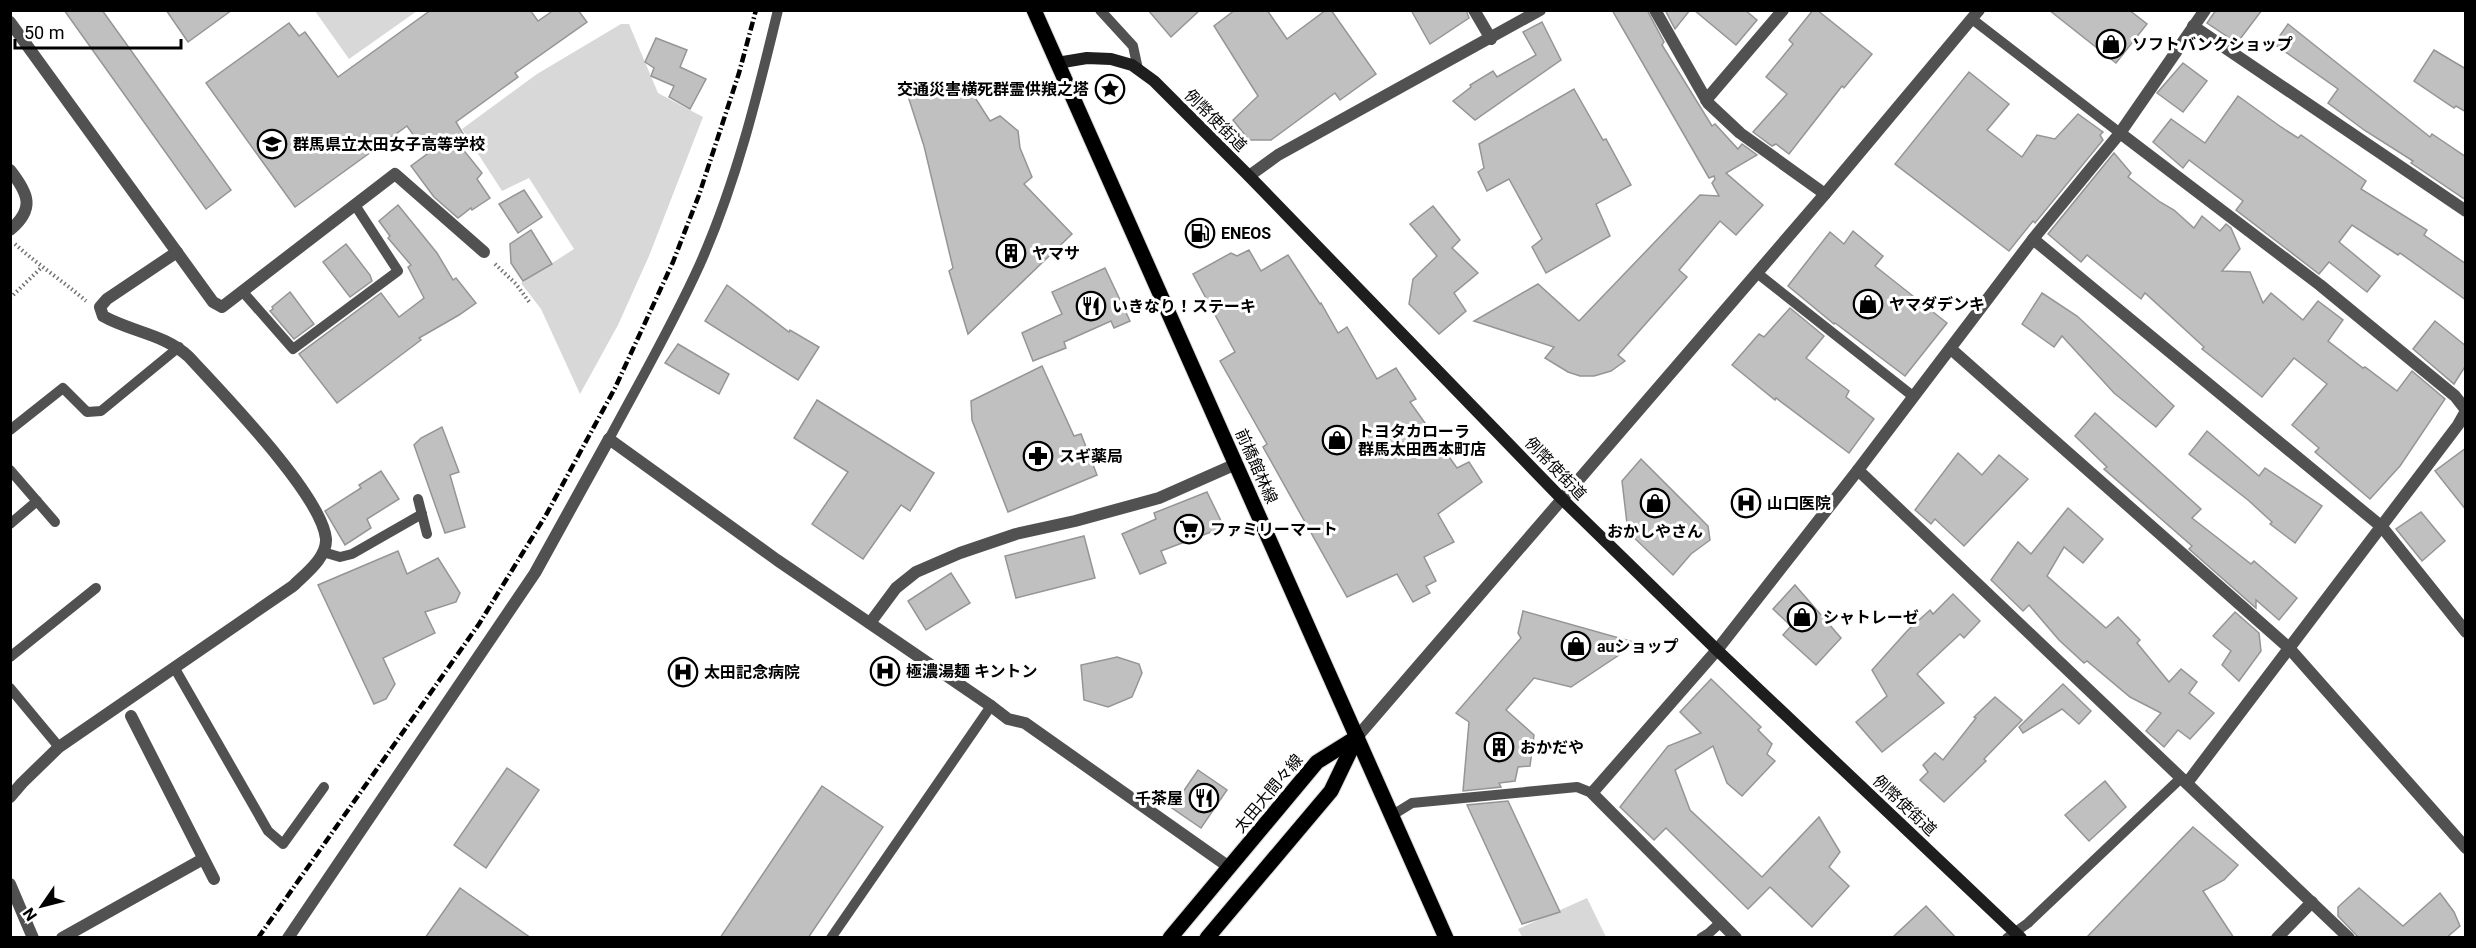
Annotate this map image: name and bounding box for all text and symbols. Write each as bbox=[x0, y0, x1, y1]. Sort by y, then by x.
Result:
scale bar bbox=[15, 12, 182, 50]
text: 50 m bbox=[24, 22, 64, 43]
shop icon: ソフトバンクショップ bbox=[2095, 28, 2127, 60]
place label: ソフトバンクショップ bbox=[2132, 35, 2293, 54]
place icon: 交通災害横死群霊供羪之塔 bbox=[1094, 73, 1126, 105]
place label: 交通災害横死群霊供羪之塔 bbox=[897, 80, 1089, 99]
street label: 例幣使街道 bbox=[1181, 85, 1251, 155]
school or university icon: 群馬県立太田女子高等学校 bbox=[256, 128, 288, 160]
place label: 群馬県立太田女子高等学校 bbox=[293, 135, 485, 154]
fuel station icon: ENEOS bbox=[1184, 217, 1216, 249]
place label: ENEOS bbox=[1221, 224, 1271, 243]
building icon: ヤマサ bbox=[995, 237, 1027, 269]
place label: ヤマサ bbox=[1032, 244, 1080, 263]
shop icon: ヤマダデンキ bbox=[1852, 288, 1884, 320]
restaurant icon: いきなり！ステーキ bbox=[1075, 290, 1107, 322]
place label: ヤマダデンキ bbox=[1889, 295, 1985, 314]
place label: いきなり！ステーキ bbox=[1112, 297, 1256, 316]
place label: トヨタカローラ 群馬太田西本町店 bbox=[1358, 422, 1486, 459]
shop icon: トヨタカローラ 群馬太田西本町店 bbox=[1321, 424, 1353, 456]
street label: 前橋館林線 bbox=[1232, 426, 1281, 507]
street label: 例幣使街道 bbox=[1521, 433, 1590, 504]
pharmacy icon: スギ薬局 bbox=[1022, 440, 1054, 472]
place label: スギ薬局 bbox=[1059, 447, 1123, 466]
shop icon: おかしやさん bbox=[1639, 487, 1671, 519]
hospital icon: 山口医院 bbox=[1730, 487, 1762, 519]
place label: 山口医院 bbox=[1767, 494, 1831, 513]
supermarket icon: ファミリーマート bbox=[1173, 513, 1205, 545]
place label: ファミリーマート bbox=[1210, 520, 1338, 539]
place label: おかしやさん bbox=[1607, 522, 1703, 541]
shop icon: シャトレーゼ bbox=[1786, 601, 1818, 633]
place label: シャトレーゼ bbox=[1823, 608, 1919, 627]
shop icon: auショップ bbox=[1560, 630, 1592, 662]
place label: auショップ bbox=[1597, 637, 1679, 656]
hospital icon: 極濃湯麺 キントン bbox=[869, 655, 901, 687]
hospital icon: 太田記念病院 bbox=[667, 656, 699, 688]
place label: 極濃湯麺 キントン bbox=[906, 662, 1038, 681]
place label: 太田記念病院 bbox=[704, 663, 800, 682]
building icon: おかだや bbox=[1483, 731, 1515, 763]
place label: おかだや bbox=[1520, 738, 1584, 757]
street label: 太田大間々線 bbox=[1230, 750, 1307, 836]
street label: 例幣使街道 bbox=[1869, 771, 1940, 840]
restaurant icon: 千茶屋 bbox=[1188, 782, 1220, 814]
place label: 千茶屋 bbox=[1135, 789, 1183, 808]
north arrow bbox=[12, 876, 72, 936]
text: N bbox=[19, 904, 41, 924]

